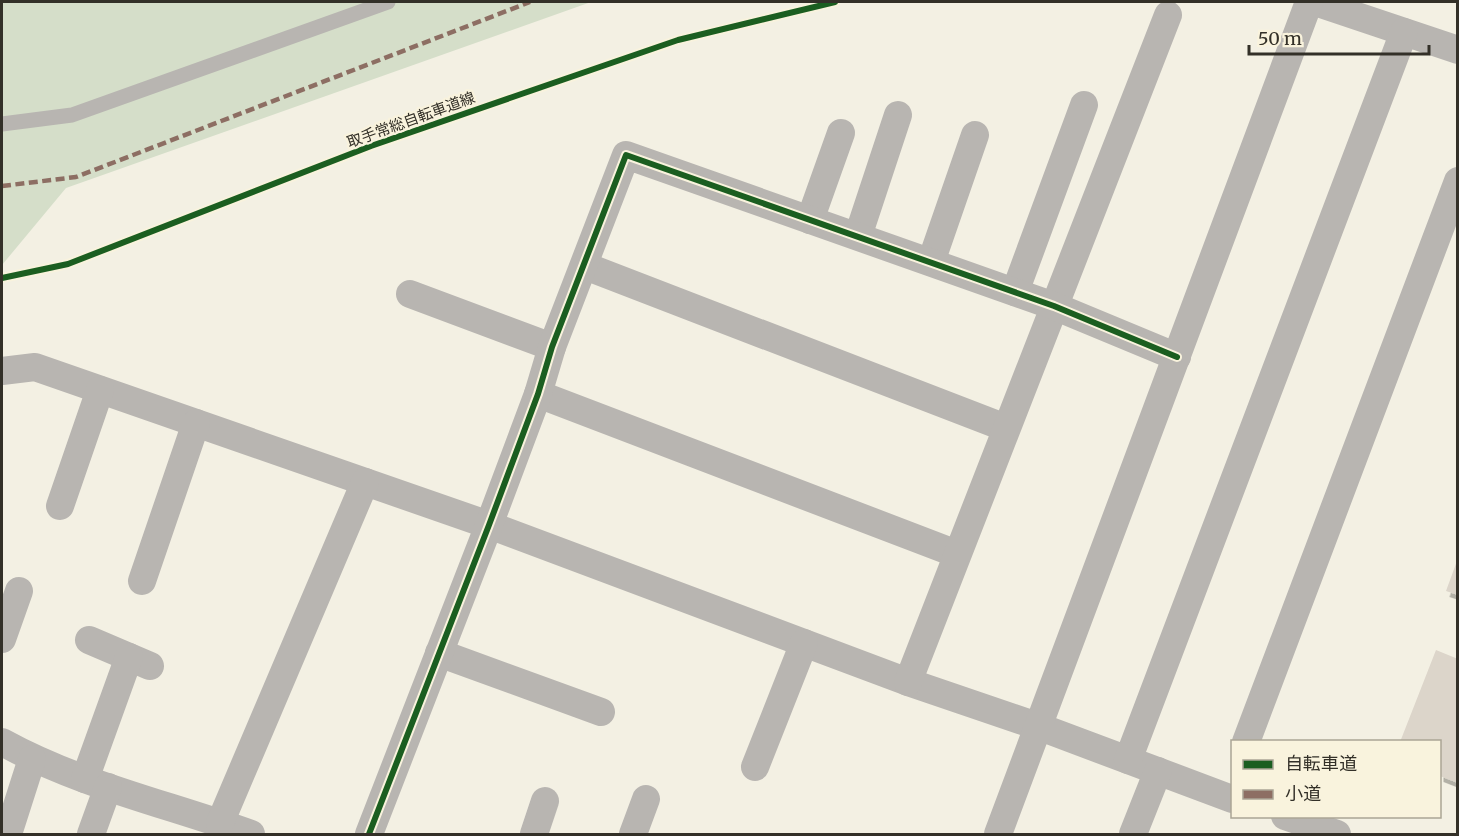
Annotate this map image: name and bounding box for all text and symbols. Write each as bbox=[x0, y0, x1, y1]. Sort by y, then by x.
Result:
scale bar bbox=[1249, 18, 1429, 56]
text: 50 m bbox=[1258, 27, 1302, 50]
street label: 取手常総自転車道線 bbox=[344, 88, 478, 152]
legend bbox=[1231, 740, 1441, 818]
text: 自転車道 bbox=[1285, 752, 1357, 775]
text: 小道 bbox=[1285, 782, 1321, 805]

